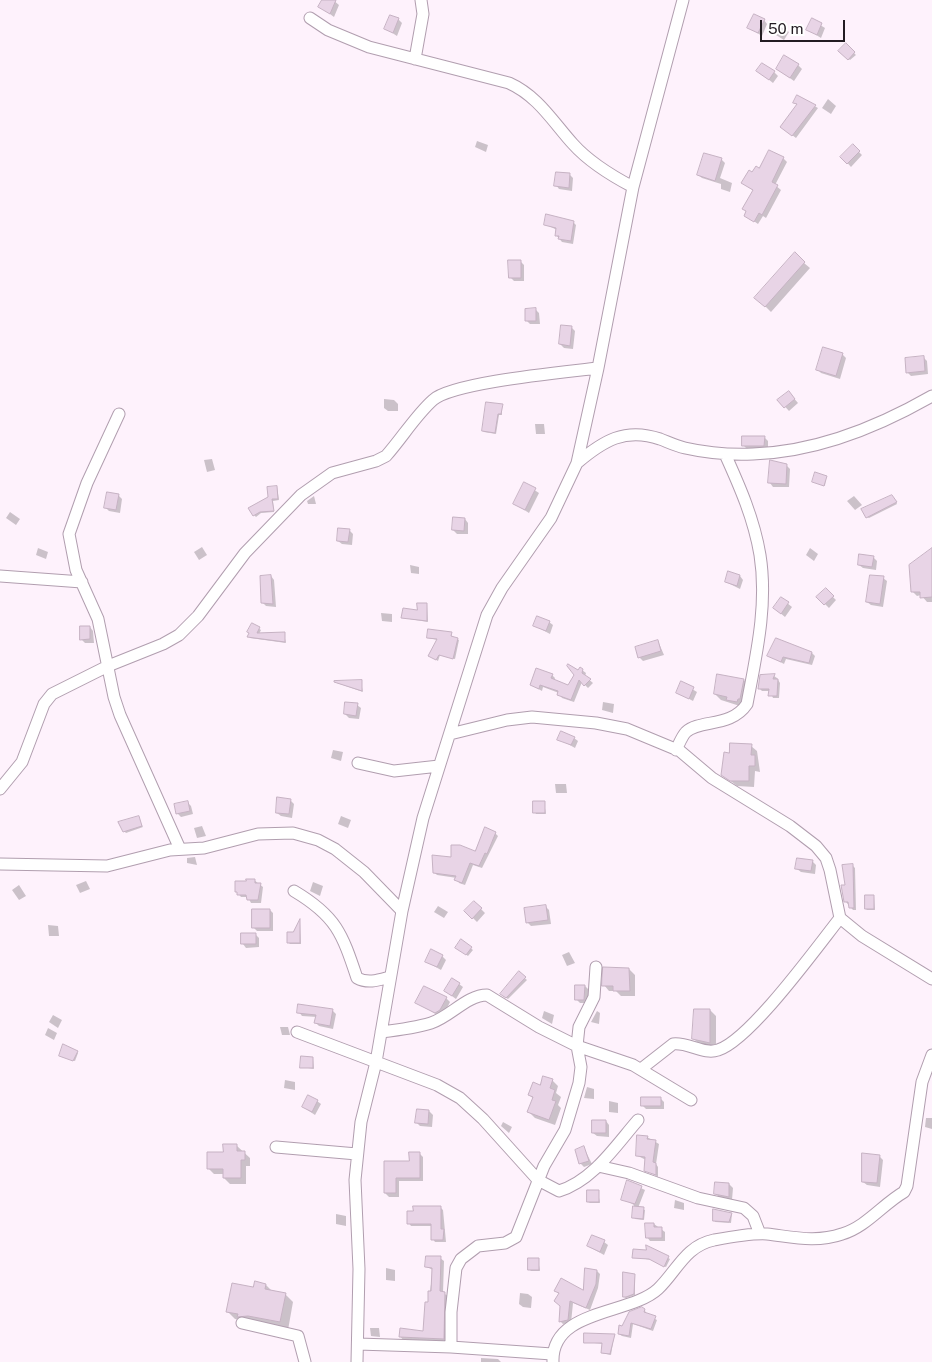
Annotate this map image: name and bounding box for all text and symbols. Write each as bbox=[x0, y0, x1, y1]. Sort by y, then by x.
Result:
scale bar bbox=[762, 10, 847, 42]
text: 50 m bbox=[768, 20, 803, 37]

